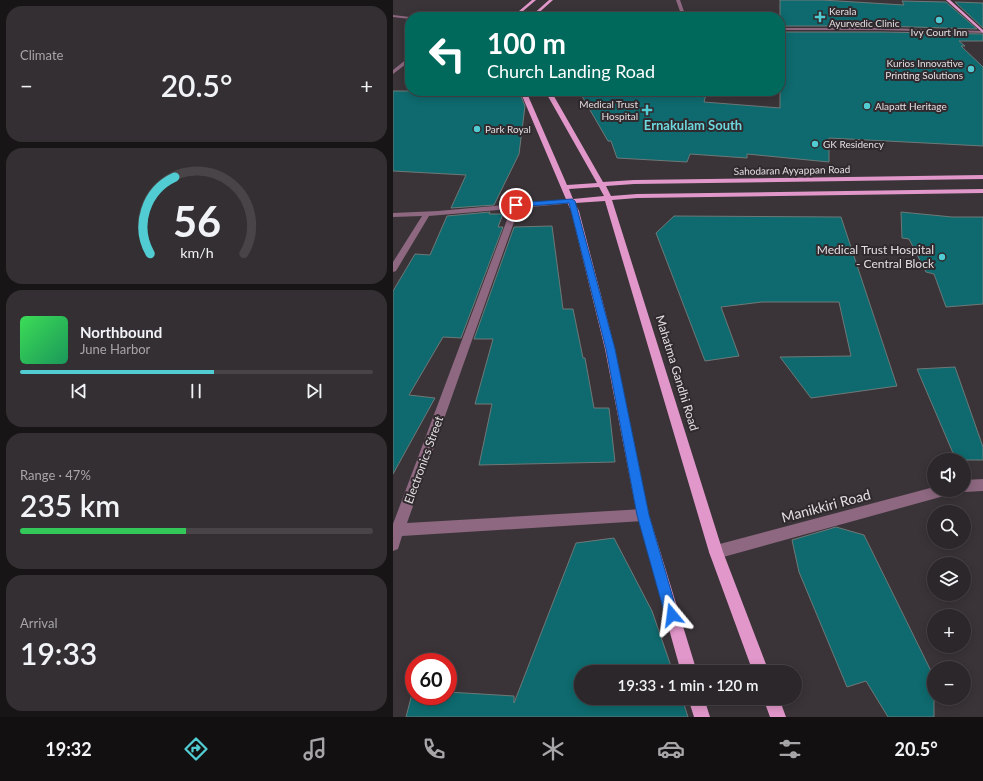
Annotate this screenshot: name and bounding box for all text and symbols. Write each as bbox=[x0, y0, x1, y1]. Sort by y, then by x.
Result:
place label: Kerala Ayurvedic Clinic bbox=[829, 5, 900, 29]
marker: Kerala Ayurvedic Clinic bbox=[814, 11, 826, 23]
marker: Ivy Court Inn bbox=[934, 15, 944, 25]
text: 100 m bbox=[487, 26, 566, 60]
place label: Ivy Court Inn bbox=[911, 26, 967, 38]
icon: left bbox=[421, 28, 473, 80]
text: Climate bbox=[20, 47, 63, 63]
place label: Kurios Innovative Printing Solutions bbox=[885, 57, 963, 81]
text: Church Landing Road bbox=[487, 60, 655, 82]
marker: Kurios Innovative Printing Solutions bbox=[966, 64, 976, 74]
text: 20.5° bbox=[161, 67, 232, 103]
text: − bbox=[20, 72, 33, 99]
text: + bbox=[360, 72, 373, 99]
place label: Medical Trust Hospital bbox=[579, 98, 638, 122]
place label: Alapatt Heritage bbox=[875, 100, 947, 112]
marker: Alapatt Heritage bbox=[862, 101, 872, 111]
marker: Medical Trust Hospital bbox=[641, 104, 653, 116]
district label: Ernakulam South bbox=[644, 117, 742, 133]
place label: Park Royal bbox=[485, 123, 531, 135]
marker: Park Royal bbox=[472, 124, 482, 134]
place label: GK Residency bbox=[823, 138, 885, 150]
marker: GK Residency bbox=[810, 139, 820, 149]
street label: Sahodaran Ayyappan Road bbox=[734, 163, 850, 177]
pin bbox=[499, 188, 533, 222]
icon: arrive bbox=[505, 194, 527, 216]
text: 56 bbox=[172, 196, 221, 246]
place label: Medical Trust Hospital - Central Block bbox=[817, 242, 935, 271]
text: km/h bbox=[180, 244, 213, 261]
marker: Medical Trust Hospital - Central Block bbox=[937, 252, 947, 262]
street label: Mahatma Gandhi Road bbox=[653, 313, 702, 432]
text: Northbound bbox=[80, 323, 162, 341]
text: June Harbor bbox=[80, 341, 150, 357]
icon: previous bbox=[68, 380, 90, 402]
icon: pause bbox=[185, 380, 207, 402]
icon: next bbox=[303, 380, 325, 402]
street label: Electronics Street bbox=[401, 413, 447, 506]
map controls bbox=[927, 453, 971, 705]
button: sound bbox=[927, 453, 971, 497]
text: Range · 47% bbox=[20, 467, 91, 483]
street label: Manikkiri Road bbox=[779, 485, 872, 526]
text: 235 km bbox=[20, 487, 120, 523]
button: search bbox=[927, 505, 971, 549]
button: layers bbox=[927, 557, 971, 601]
position arrow bbox=[651, 594, 693, 636]
button: + bbox=[927, 609, 971, 653]
text: Arrival bbox=[20, 615, 57, 631]
text: 19:33 bbox=[20, 635, 97, 671]
speed limit sign: 60 bbox=[405, 653, 457, 705]
button: − bbox=[927, 661, 971, 705]
text: 19:33 · 1 min · 120 m bbox=[618, 676, 758, 694]
icon: directions bbox=[182, 735, 210, 763]
icon: music bbox=[301, 735, 329, 763]
icon: phone bbox=[420, 735, 448, 763]
icon: climate bbox=[539, 735, 567, 763]
icon: car bbox=[657, 735, 685, 763]
icon: filters bbox=[776, 735, 804, 763]
text: 19:32 bbox=[45, 738, 92, 760]
text: 20.5° bbox=[895, 738, 938, 760]

